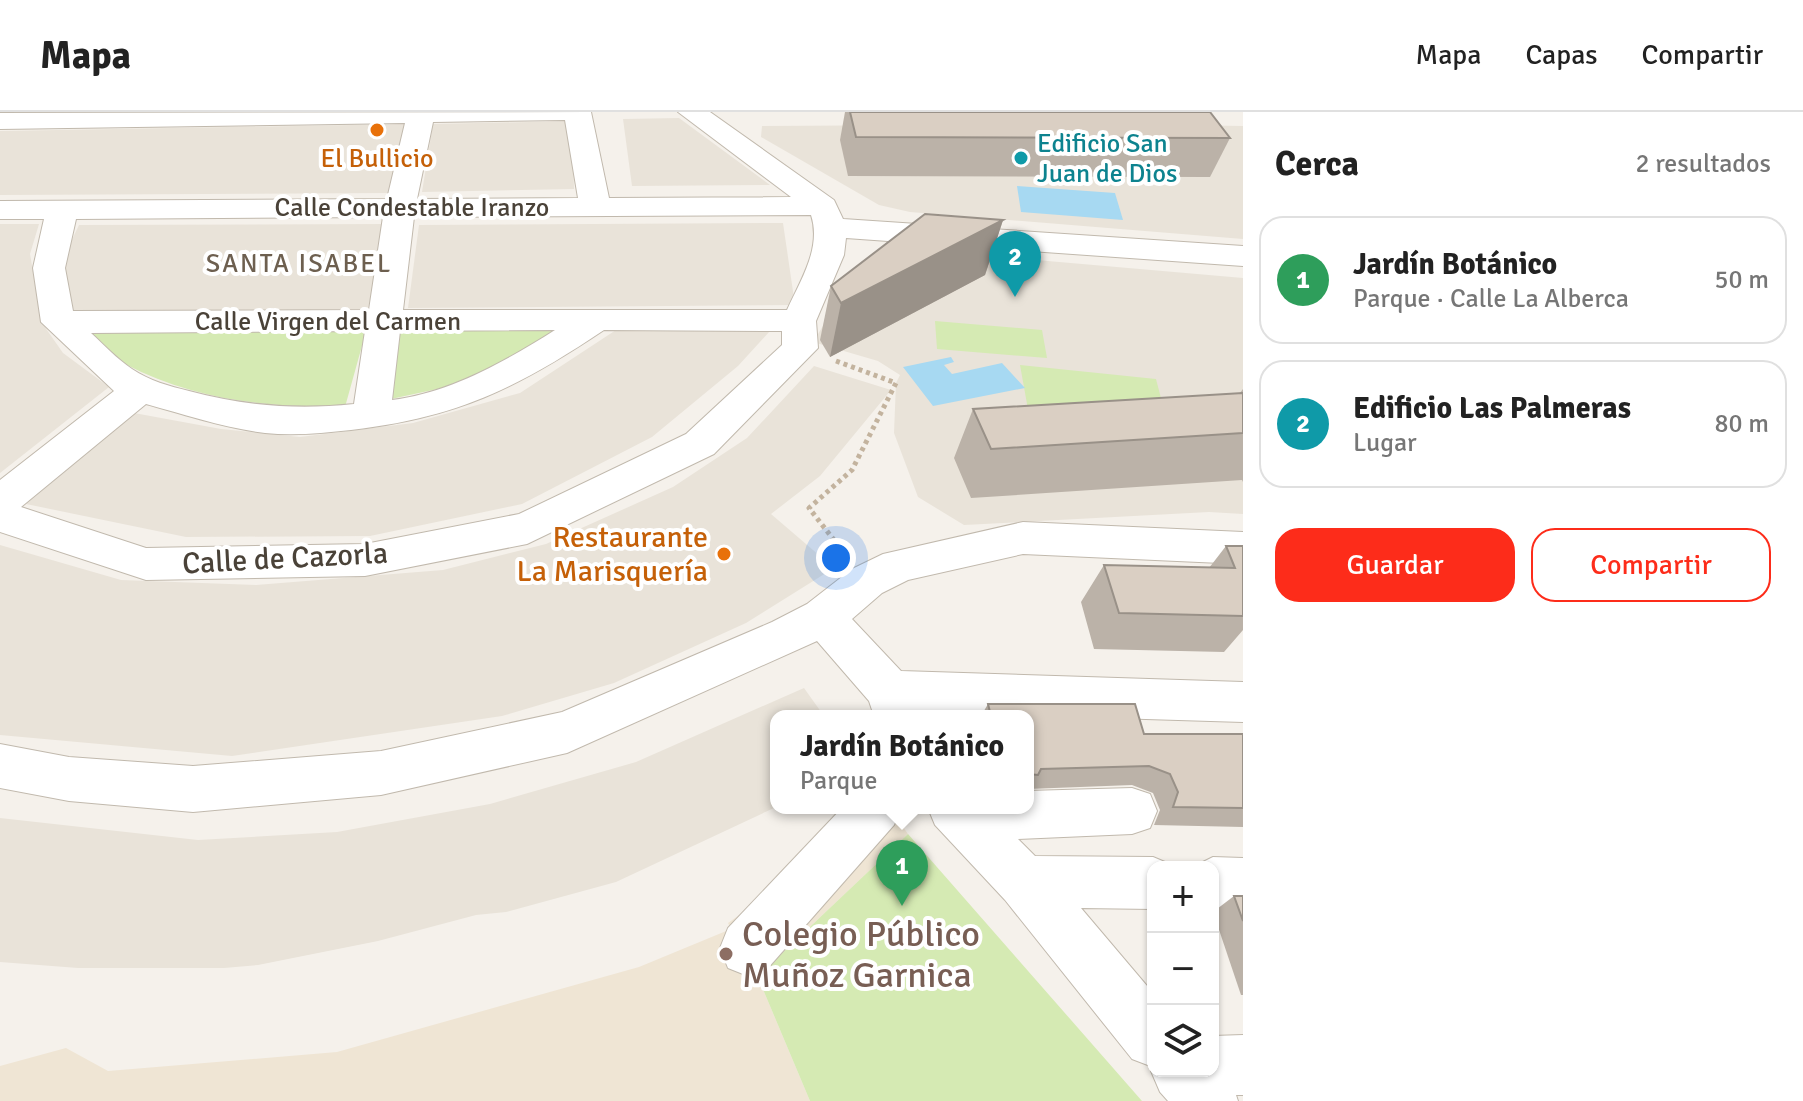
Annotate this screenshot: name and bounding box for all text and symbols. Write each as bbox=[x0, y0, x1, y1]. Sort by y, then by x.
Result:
text: Mapa bbox=[40, 32, 131, 79]
text: Mapa bbox=[1416, 38, 1481, 72]
text: Capas bbox=[1525, 38, 1598, 72]
text: Compartir bbox=[1642, 38, 1763, 72]
marker: El Bullicio bbox=[368, 121, 386, 139]
place label: Edificio San Juan de Dios bbox=[1037, 128, 1177, 190]
place label: El Bullicio bbox=[320, 143, 434, 175]
text: Cerca bbox=[1275, 143, 1359, 185]
text: 2 resultados bbox=[1635, 148, 1771, 180]
marker: Edificio San Juan de Dios bbox=[1012, 149, 1030, 167]
street label: Calle Condestable Iranzo bbox=[275, 192, 549, 224]
pin: 2 bbox=[989, 231, 1041, 297]
text: Jardín Botánico bbox=[1353, 246, 1557, 283]
district label: SANTA ISABEL bbox=[206, 248, 392, 280]
text: 1 bbox=[1296, 264, 1310, 296]
text: 50 m bbox=[1714, 264, 1769, 296]
text: Parque · Calle La Alberca bbox=[1353, 283, 1629, 315]
street label: Calle Virgen del Carmen bbox=[195, 306, 461, 338]
text: Edificio Las Palmeras bbox=[1353, 390, 1631, 427]
text: 2 bbox=[1296, 408, 1310, 440]
text: 80 m bbox=[1714, 408, 1769, 440]
text: Lugar bbox=[1353, 427, 1417, 459]
place label: Restaurante La Marisquería bbox=[516, 519, 708, 590]
button: Guardar bbox=[1275, 528, 1515, 602]
button: Compartir bbox=[1531, 528, 1771, 602]
street label: Calle de Cazorla bbox=[181, 535, 389, 582]
your location bbox=[816, 538, 856, 578]
marker: Restaurante La Marisquería bbox=[715, 545, 733, 563]
popup bbox=[770, 710, 1034, 814]
text: Jardín Botánico bbox=[800, 728, 1004, 765]
text: Parque bbox=[800, 765, 877, 797]
pin: 1 bbox=[876, 840, 928, 906]
map controls bbox=[1147, 861, 1219, 1077]
button: + bbox=[1147, 861, 1219, 933]
place label: Colegio Público Muñoz Garnica bbox=[742, 912, 980, 998]
button: − bbox=[1147, 933, 1219, 1005]
marker: Colegio Público Muñoz Garnica bbox=[717, 945, 735, 963]
button: layers bbox=[1147, 1005, 1219, 1077]

